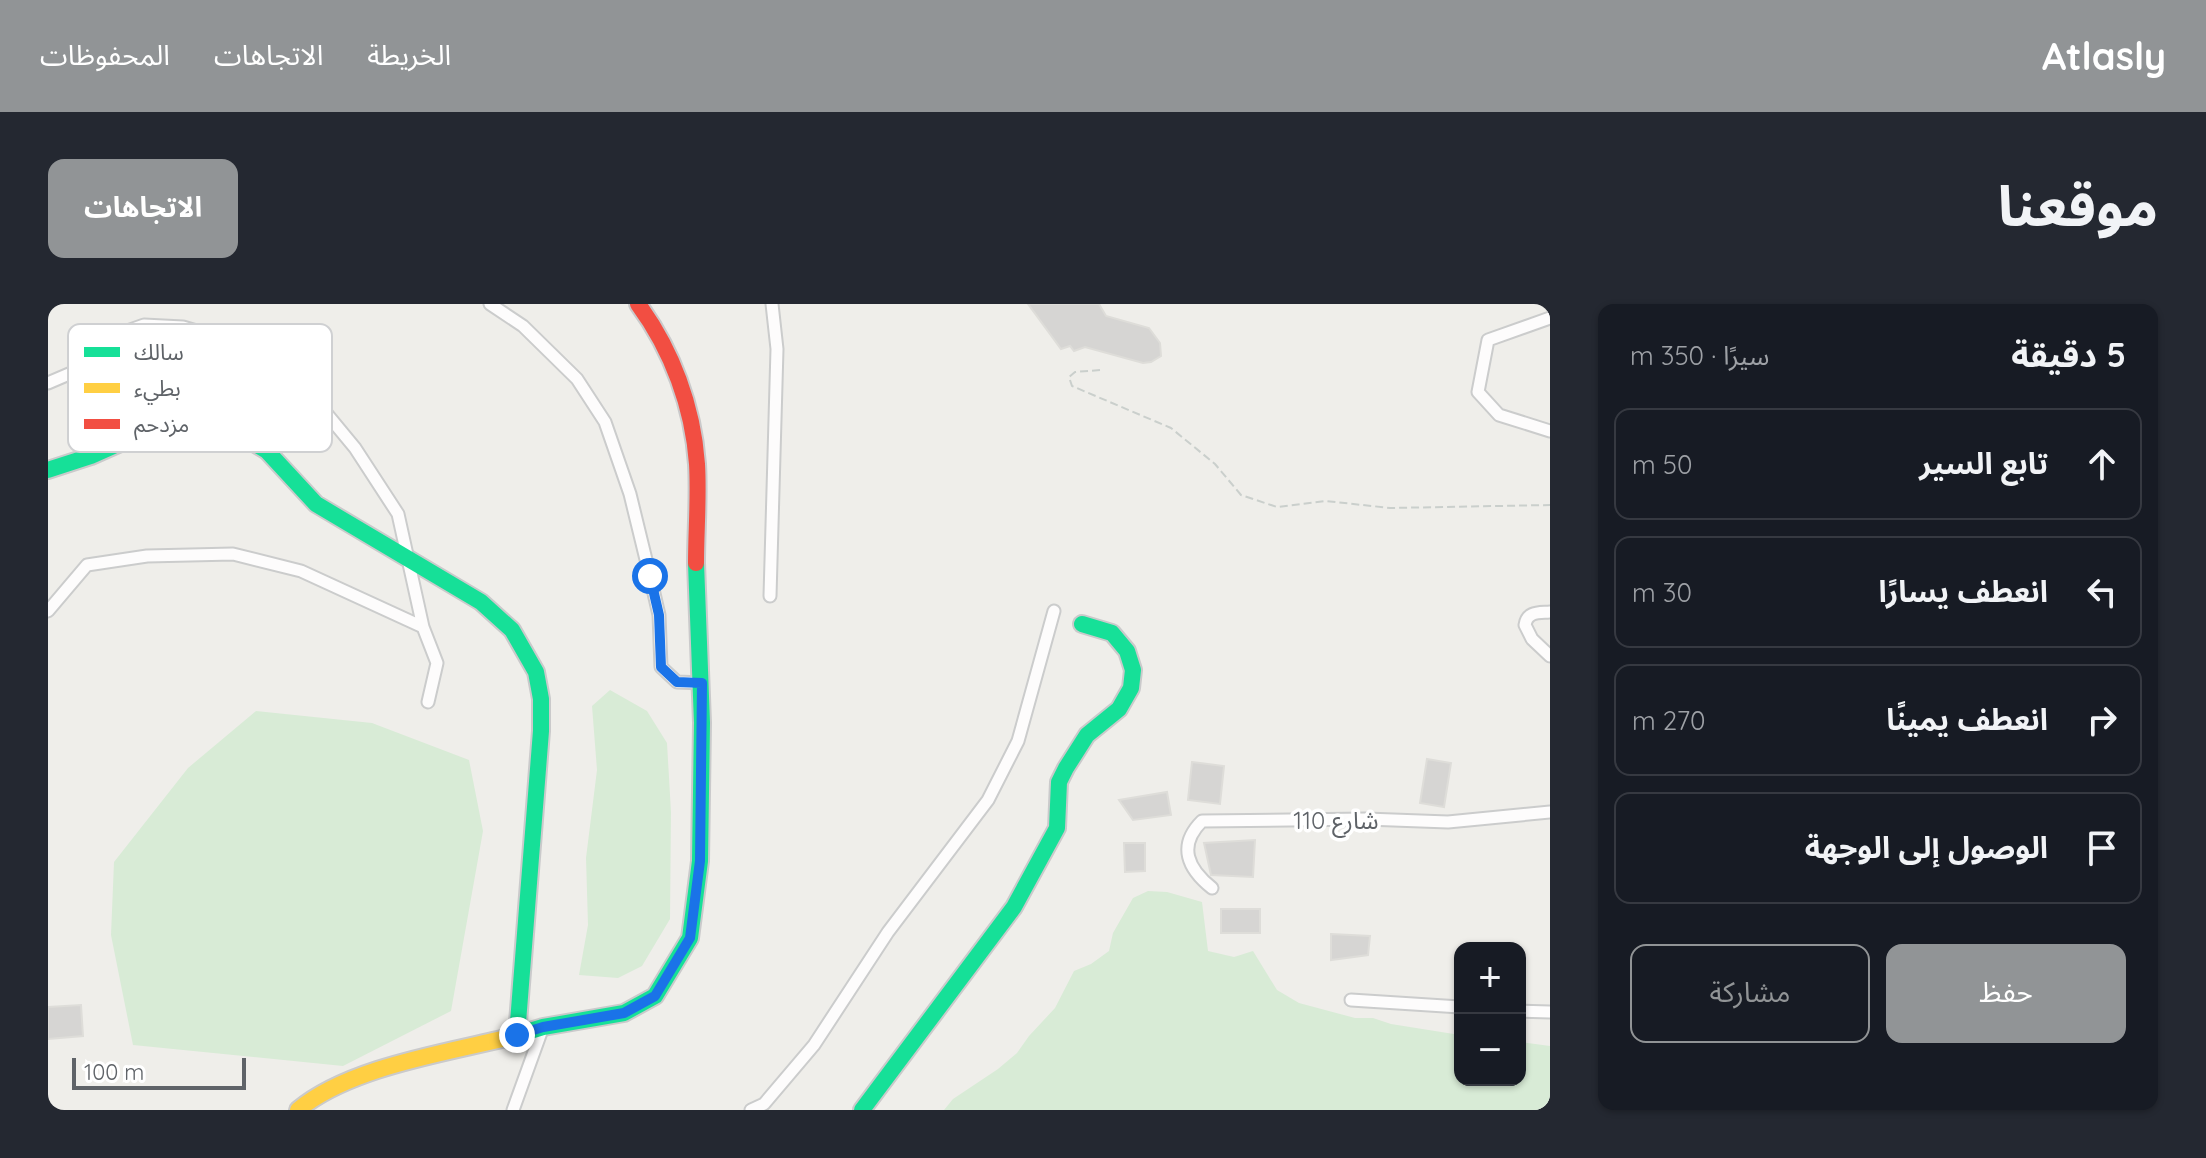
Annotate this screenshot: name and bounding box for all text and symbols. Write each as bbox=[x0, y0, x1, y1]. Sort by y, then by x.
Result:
text: Atlasly bbox=[2042, 32, 2166, 80]
text: المحفوظات bbox=[40, 37, 170, 72]
text: الاتجاهات bbox=[214, 37, 323, 72]
text: الخريطة bbox=[367, 37, 451, 72]
button: الاتجاهات bbox=[48, 159, 238, 258]
text: موقعنا bbox=[1998, 170, 2158, 240]
legend bbox=[68, 324, 332, 452]
text: 5 دقيقة bbox=[2011, 333, 2126, 376]
text: سالك bbox=[134, 338, 184, 366]
text: سيرًا · 350 m bbox=[1630, 339, 1769, 372]
text: بطيء bbox=[134, 374, 181, 405]
text: مزدحم bbox=[134, 410, 189, 441]
icon: ahead bbox=[2080, 442, 2124, 486]
text: تابع السير bbox=[1919, 444, 2048, 482]
text: 50 m bbox=[1632, 448, 1692, 481]
route start bbox=[632, 558, 668, 594]
icon: left bbox=[2080, 570, 2124, 614]
text: انعطف يسارًا bbox=[1878, 572, 2048, 610]
text: 30 m bbox=[1632, 576, 1692, 609]
icon: right bbox=[2080, 698, 2124, 742]
text: انعطف يمينًا bbox=[1886, 700, 2048, 738]
text: 270 m bbox=[1632, 704, 1706, 737]
street label: شارع 110 bbox=[1293, 805, 1379, 838]
icon: arrive bbox=[2080, 826, 2124, 870]
text: الوصول إلى الوجهة bbox=[1805, 828, 2048, 866]
map controls bbox=[1454, 942, 1526, 1086]
button: + bbox=[1454, 942, 1526, 1014]
button: مشاركة bbox=[1630, 944, 1870, 1043]
button: حفظ bbox=[1886, 944, 2126, 1043]
button: − bbox=[1454, 1014, 1526, 1086]
route end bbox=[499, 1017, 535, 1053]
scale bar bbox=[72, 1054, 246, 1090]
text: 100 m bbox=[84, 1058, 144, 1086]

